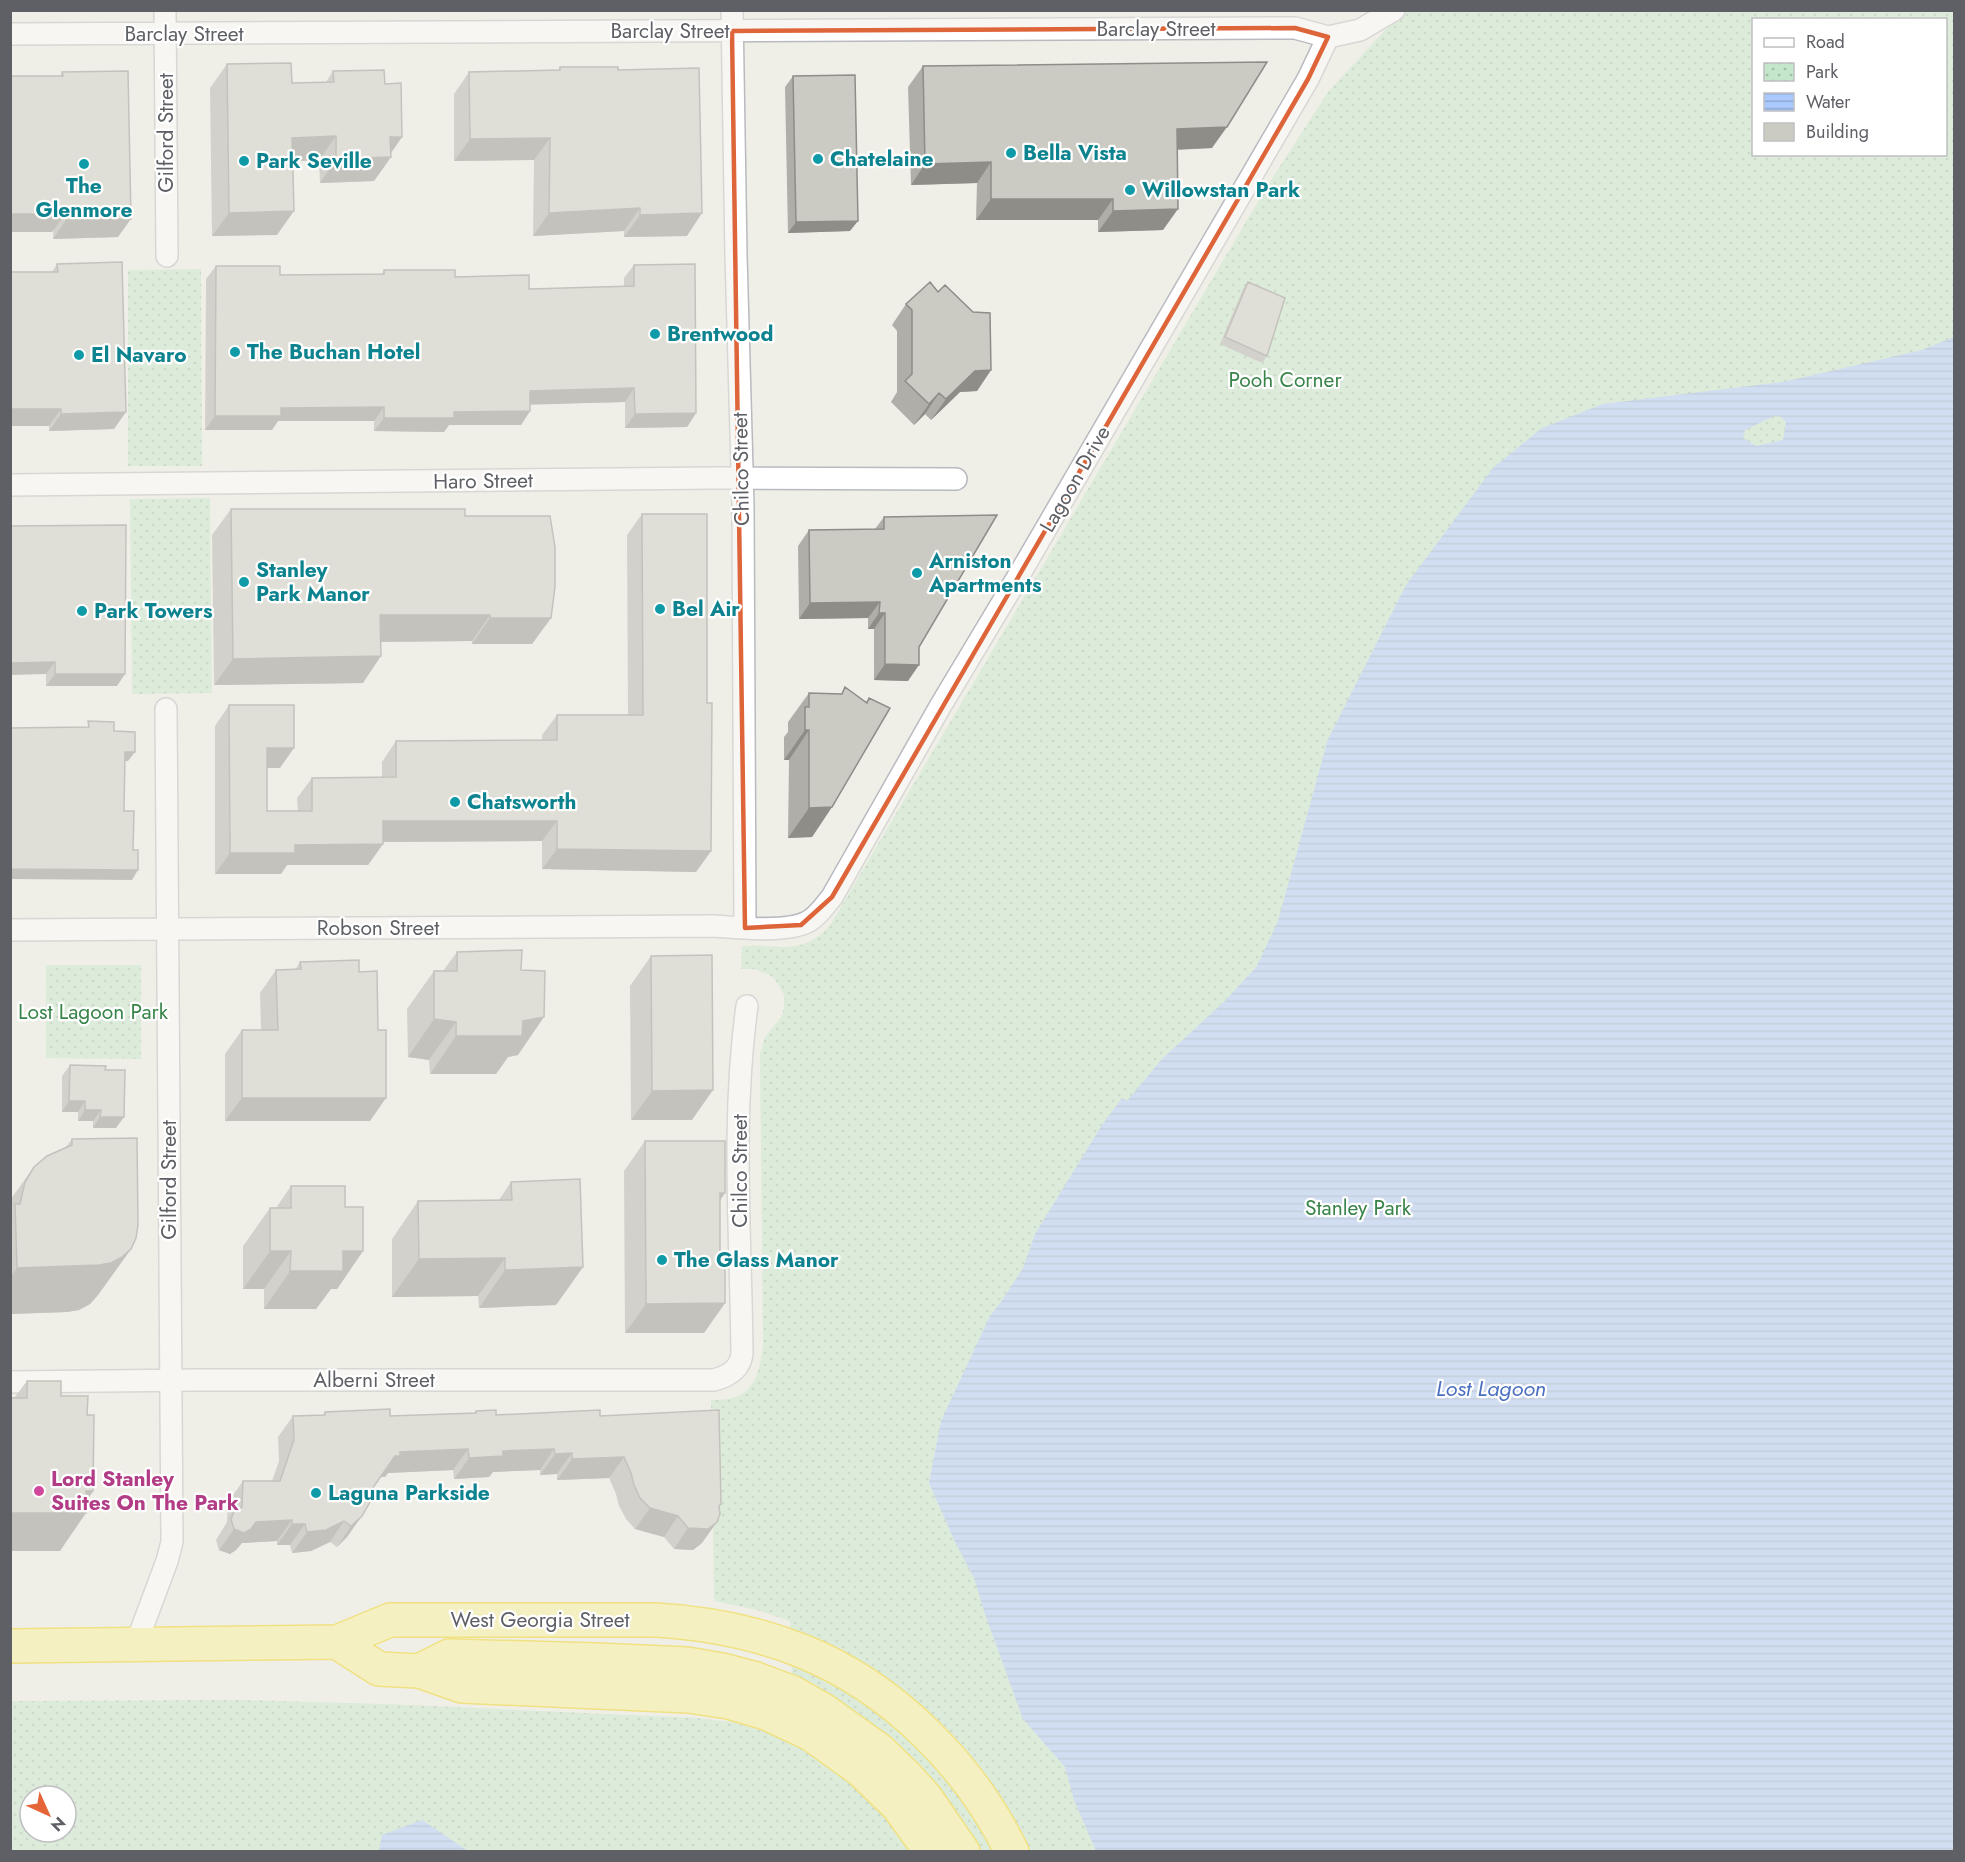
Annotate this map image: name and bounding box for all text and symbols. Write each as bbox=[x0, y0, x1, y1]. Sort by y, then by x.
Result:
street label: Barclay Street bbox=[1096, 14, 1216, 44]
street label: Barclay Street bbox=[610, 16, 730, 46]
legend bbox=[1752, 18, 1947, 156]
street label: Barclay Street bbox=[124, 19, 244, 49]
text: Road bbox=[1806, 29, 1845, 55]
text: Park bbox=[1806, 59, 1838, 85]
street label: Gilford Street bbox=[151, 73, 181, 193]
text: Water bbox=[1806, 89, 1851, 115]
text: Building bbox=[1806, 119, 1869, 145]
place label: Bella Vista bbox=[1023, 138, 1127, 168]
place label: Chatelaine bbox=[830, 144, 934, 174]
place label: Park Seville bbox=[256, 146, 372, 176]
marker: Bella Vista bbox=[1004, 146, 1018, 160]
marker: Chatelaine bbox=[811, 152, 825, 166]
marker: Park Seville bbox=[237, 154, 251, 168]
marker: The Glenmore bbox=[77, 157, 91, 171]
place label: The Glenmore bbox=[36, 171, 132, 225]
place label: Willowstan Park bbox=[1142, 175, 1300, 205]
marker: Willowstan Park bbox=[1123, 183, 1137, 197]
place label: Brentwood bbox=[667, 319, 773, 349]
marker: Brentwood bbox=[648, 327, 662, 341]
place label: The Buchan Hotel bbox=[247, 337, 420, 367]
place label: El Navaro bbox=[91, 340, 187, 370]
marker: The Buchan Hotel bbox=[228, 345, 242, 359]
marker: El Navaro bbox=[72, 348, 86, 362]
park label: Pooh Corner bbox=[1228, 365, 1342, 395]
street label: Chilco Street bbox=[725, 412, 757, 526]
street label: Lagoon Drive bbox=[1032, 420, 1118, 538]
street label: Haro Street bbox=[433, 465, 533, 497]
place label: Arniston Apartments bbox=[928, 546, 1042, 600]
place label: Stanley Park Manor bbox=[256, 555, 370, 609]
marker: Arniston Apartments bbox=[910, 566, 924, 580]
marker: Stanley Park Manor bbox=[237, 575, 251, 589]
place label: Bel Air bbox=[672, 594, 740, 624]
place label: Park Towers bbox=[94, 596, 213, 626]
marker: Bel Air bbox=[653, 602, 667, 616]
marker: Park Towers bbox=[75, 604, 89, 618]
place label: Chatsworth bbox=[467, 787, 576, 817]
marker: Chatsworth bbox=[448, 795, 462, 809]
street label: Robson Street bbox=[317, 913, 439, 943]
park label: Lost Lagoon Park bbox=[18, 997, 169, 1027]
street label: Chilco Street bbox=[725, 1114, 755, 1228]
street label: Gilford Street bbox=[154, 1120, 184, 1240]
park label: Stanley Park bbox=[1305, 1193, 1412, 1223]
place label: The Glass Manor bbox=[674, 1245, 839, 1275]
marker: The Glass Manor bbox=[655, 1253, 669, 1267]
street label: Alberni Street bbox=[313, 1365, 435, 1395]
water label: Lost Lagoon bbox=[1436, 1372, 1546, 1404]
place label: Lord Stanley Suites On The Park bbox=[51, 1464, 239, 1518]
place label: Laguna Parkside bbox=[328, 1478, 490, 1508]
marker: Lord Stanley Suites On The Park bbox=[32, 1484, 46, 1498]
marker: Laguna Parkside bbox=[309, 1486, 323, 1500]
street label: West Georgia Street bbox=[450, 1605, 630, 1635]
north arrow bbox=[18, 1784, 78, 1844]
text: N bbox=[46, 1812, 71, 1837]

